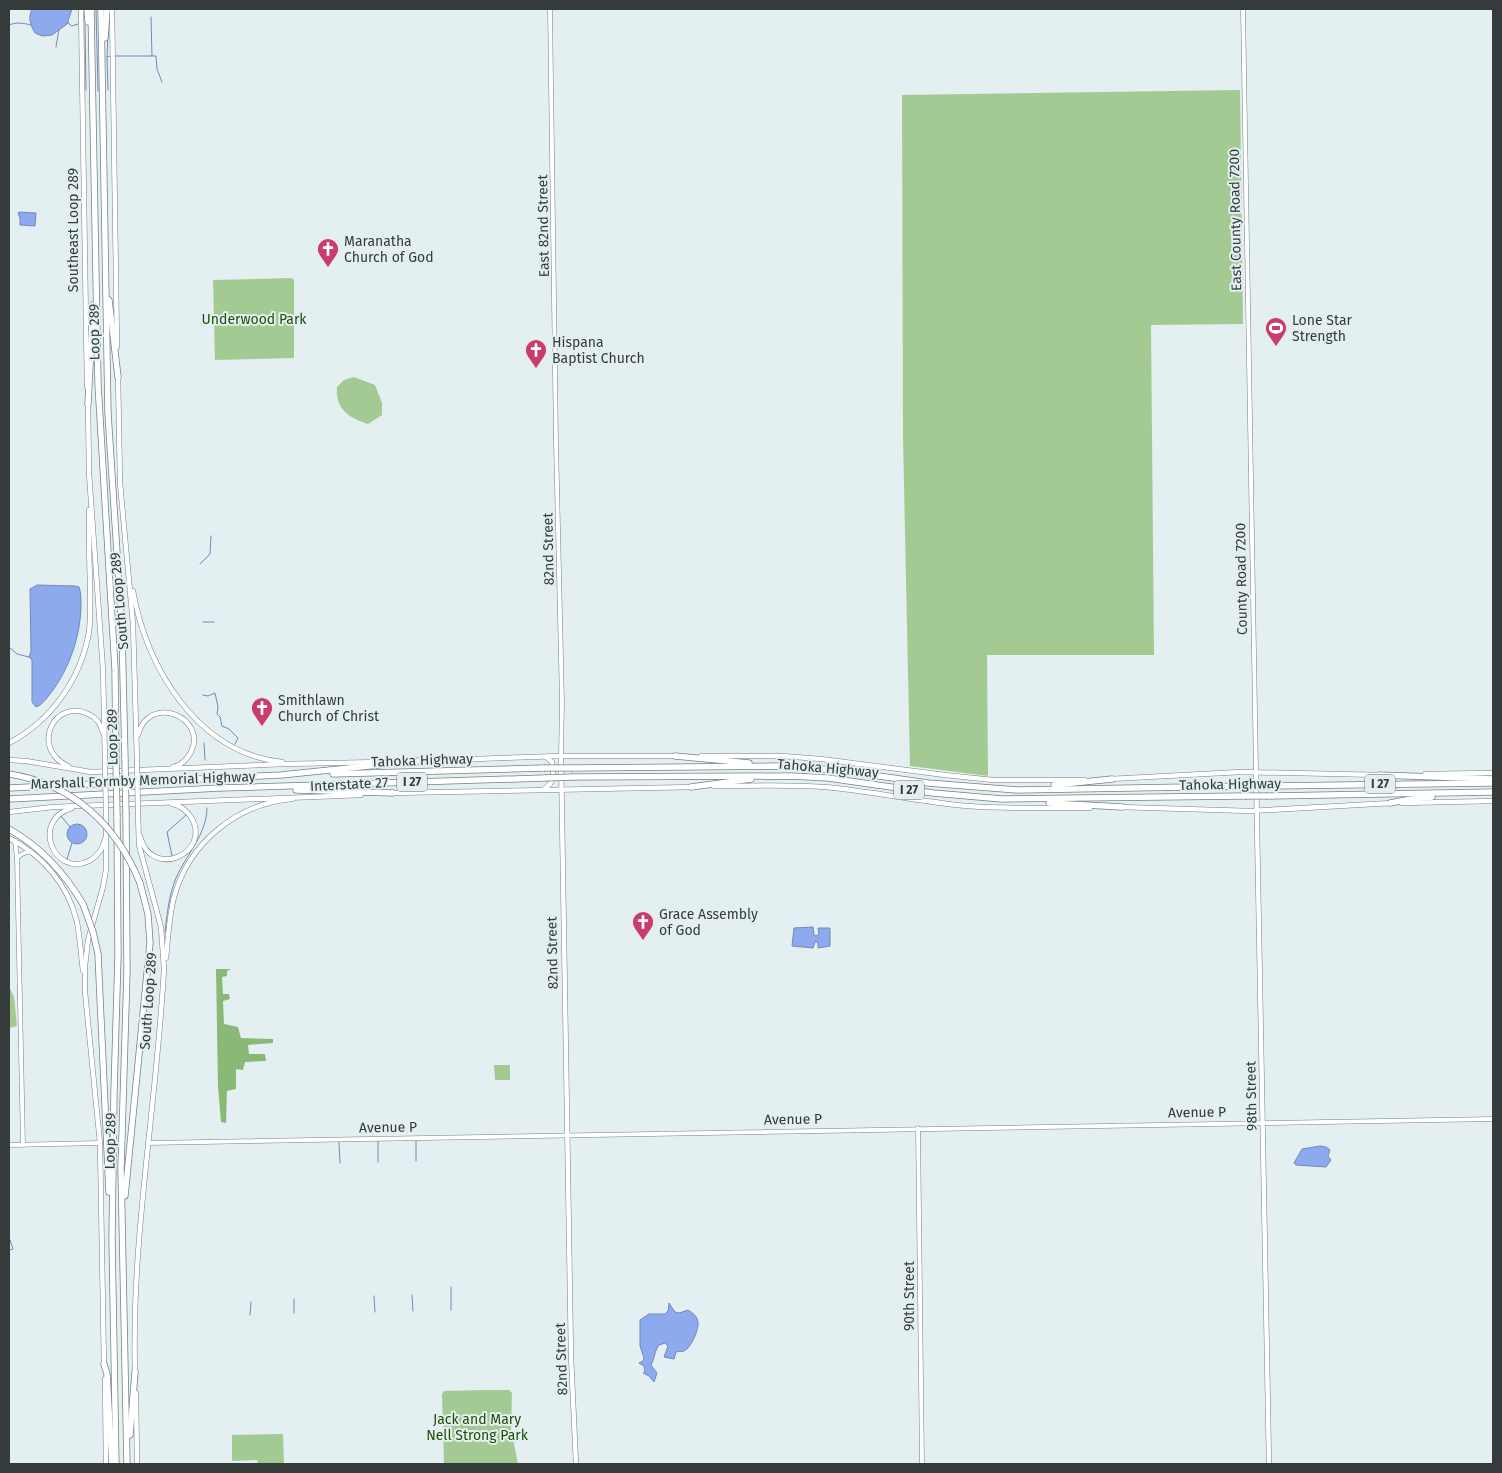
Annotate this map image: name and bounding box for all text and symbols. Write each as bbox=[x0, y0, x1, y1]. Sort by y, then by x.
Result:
street label: East County Road 7200 bbox=[1226, 149, 1245, 291]
street label: Southeast Loop 289 bbox=[65, 168, 82, 292]
street label: East 82nd Street bbox=[534, 173, 553, 278]
place label: Maranatha Church of God bbox=[344, 233, 434, 266]
church icon: Maranatha Church of God bbox=[316, 237, 340, 268]
street label: Loop 289 bbox=[86, 303, 103, 361]
park label: Underwood Park bbox=[202, 311, 307, 328]
place label: Lone Star Strength bbox=[1292, 312, 1353, 345]
sports icon: Lone Star Strength bbox=[1264, 316, 1288, 347]
place label: Hispana Baptist Church bbox=[552, 334, 645, 367]
church icon: Hispana Baptist Church bbox=[524, 338, 548, 369]
street label: 82nd Street bbox=[539, 512, 558, 586]
street label: County Road 7200 bbox=[1232, 523, 1251, 635]
street label: South Loop 289 bbox=[107, 552, 132, 650]
place label: Smithlawn Church of Christ bbox=[278, 692, 380, 725]
church icon: Smithlawn Church of Christ bbox=[250, 696, 274, 727]
street label: Loop 289 bbox=[104, 708, 121, 766]
street label: Tahoka Highway bbox=[371, 750, 473, 771]
street label: Tahoka Highway bbox=[776, 756, 880, 781]
street label: Marshall Formby Memorial Highway bbox=[30, 768, 256, 793]
road number: I 27 bbox=[397, 772, 427, 792]
street label: Interstate 27 bbox=[309, 774, 389, 795]
road number: I 27 bbox=[1365, 774, 1395, 794]
street label: Tahoka Highway bbox=[1179, 775, 1281, 794]
road number: I 27 bbox=[894, 780, 924, 800]
place label: Grace Assembly of God bbox=[659, 906, 758, 939]
church icon: Grace Assembly of God bbox=[631, 910, 655, 941]
street label: 82nd Street bbox=[543, 916, 562, 990]
street label: South Loop 289 bbox=[137, 952, 160, 1050]
street label: 98th Street bbox=[1242, 1060, 1261, 1131]
street label: Avenue P bbox=[1168, 1103, 1226, 1122]
street label: Avenue P bbox=[764, 1110, 822, 1129]
street label: Loop 289 bbox=[102, 1112, 119, 1170]
street label: Avenue P bbox=[359, 1118, 417, 1137]
street label: 90th Street bbox=[901, 1260, 918, 1331]
street label: 82nd Street bbox=[552, 1321, 571, 1396]
park label: Jack and Mary Nell Strong Park bbox=[426, 1411, 529, 1444]

